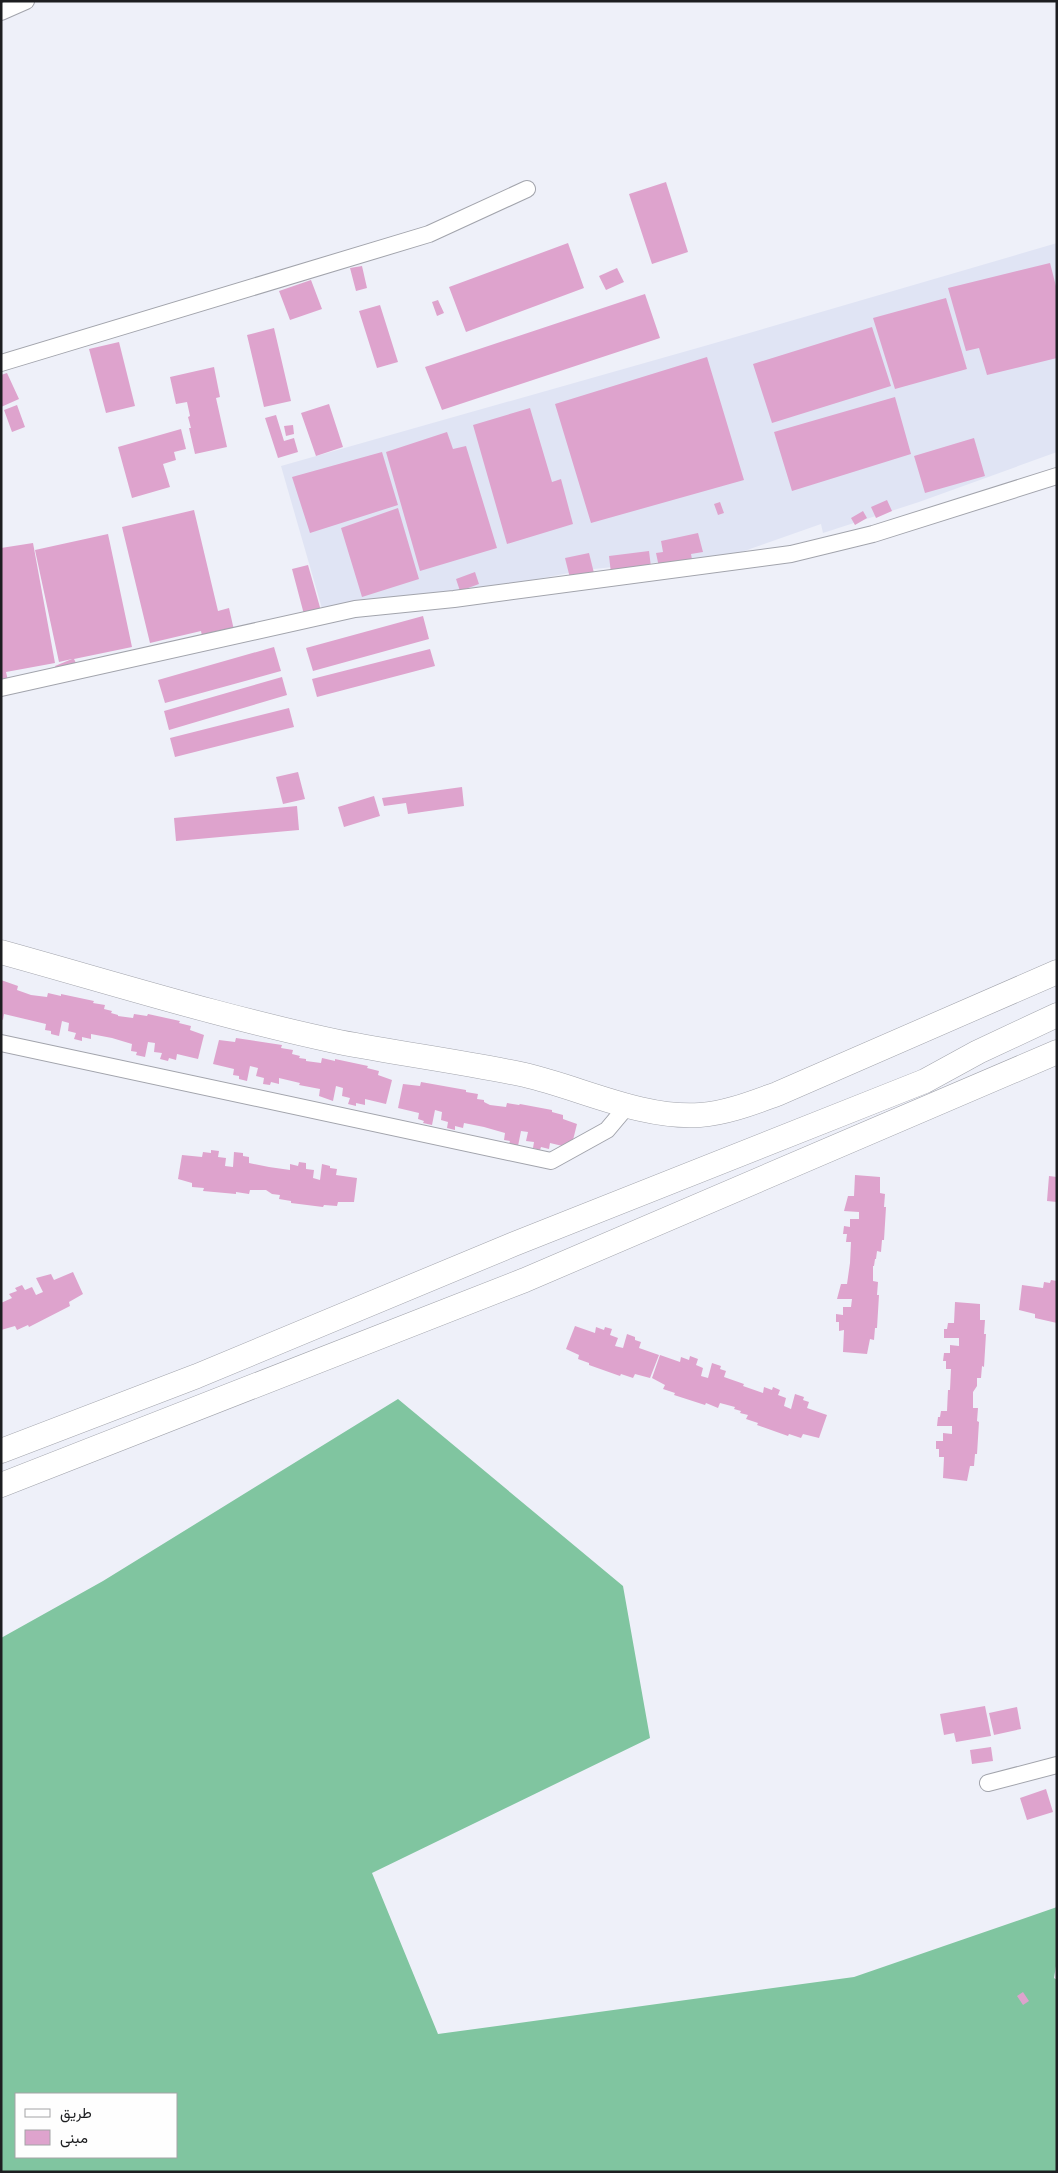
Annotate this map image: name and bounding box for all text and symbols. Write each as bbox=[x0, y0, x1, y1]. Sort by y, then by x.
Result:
legend bbox=[15, 2093, 178, 2158]
text: طريق bbox=[60, 2104, 92, 2123]
text: مبنى bbox=[60, 2129, 88, 2148]

